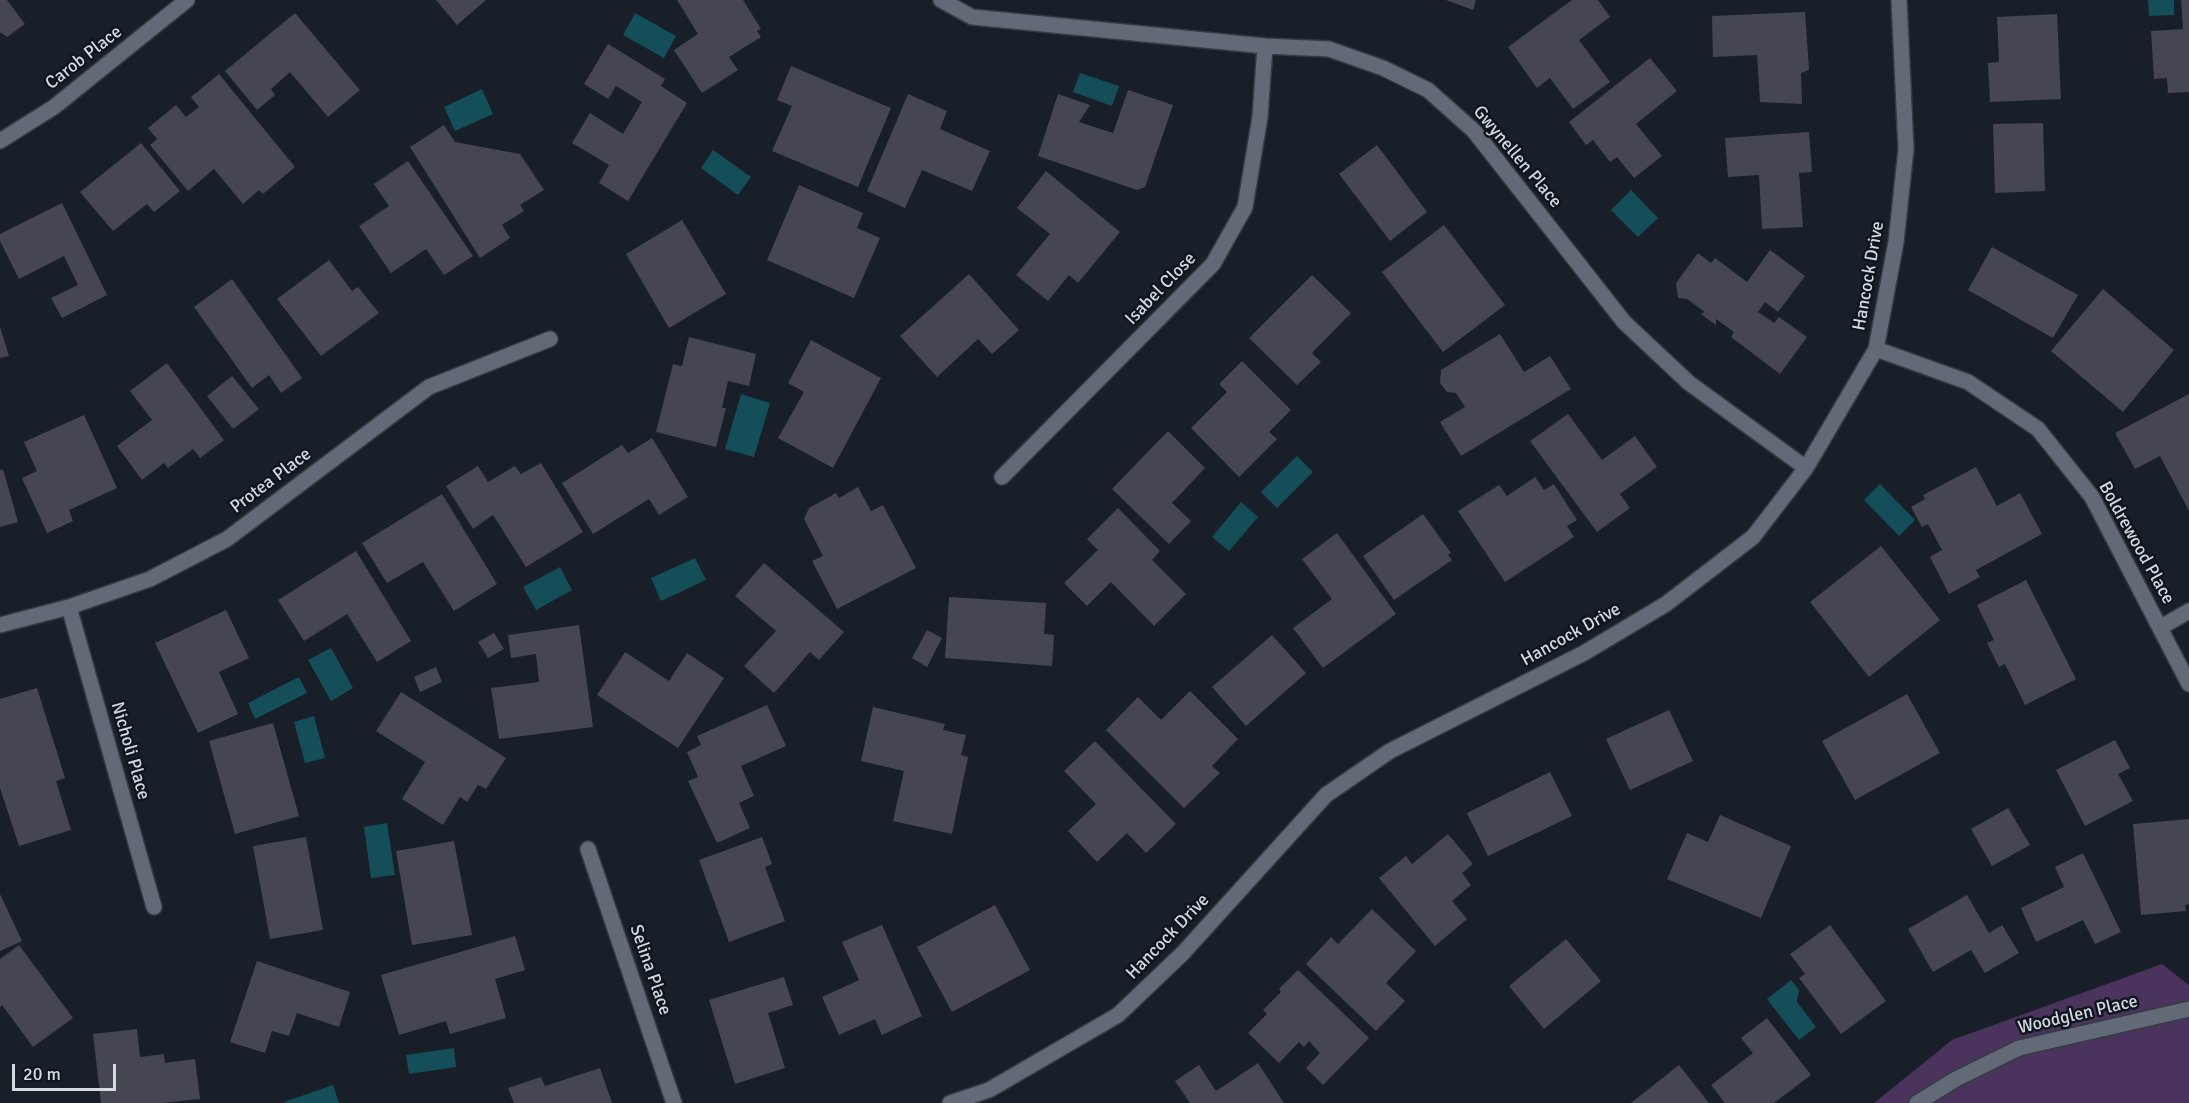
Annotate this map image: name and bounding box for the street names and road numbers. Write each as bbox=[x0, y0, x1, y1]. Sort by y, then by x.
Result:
street label: Carob Place bbox=[42, 21, 126, 95]
street label: Gwynellen Place bbox=[1468, 101, 1566, 213]
street label: Hancock Drive bbox=[1849, 220, 1889, 332]
street label: Isabel Close bbox=[1121, 248, 1201, 330]
street label: Protea Place bbox=[226, 444, 316, 518]
street label: Boldrewood Place bbox=[2093, 478, 2179, 608]
street label: Hancock Drive bbox=[1517, 599, 1625, 671]
street label: Nicholi Place bbox=[106, 700, 154, 802]
street label: Hancock Drive bbox=[1122, 890, 1214, 984]
street label: Selina Place bbox=[624, 922, 676, 1018]
street label: Woodglen Place bbox=[2016, 991, 2140, 1039]

